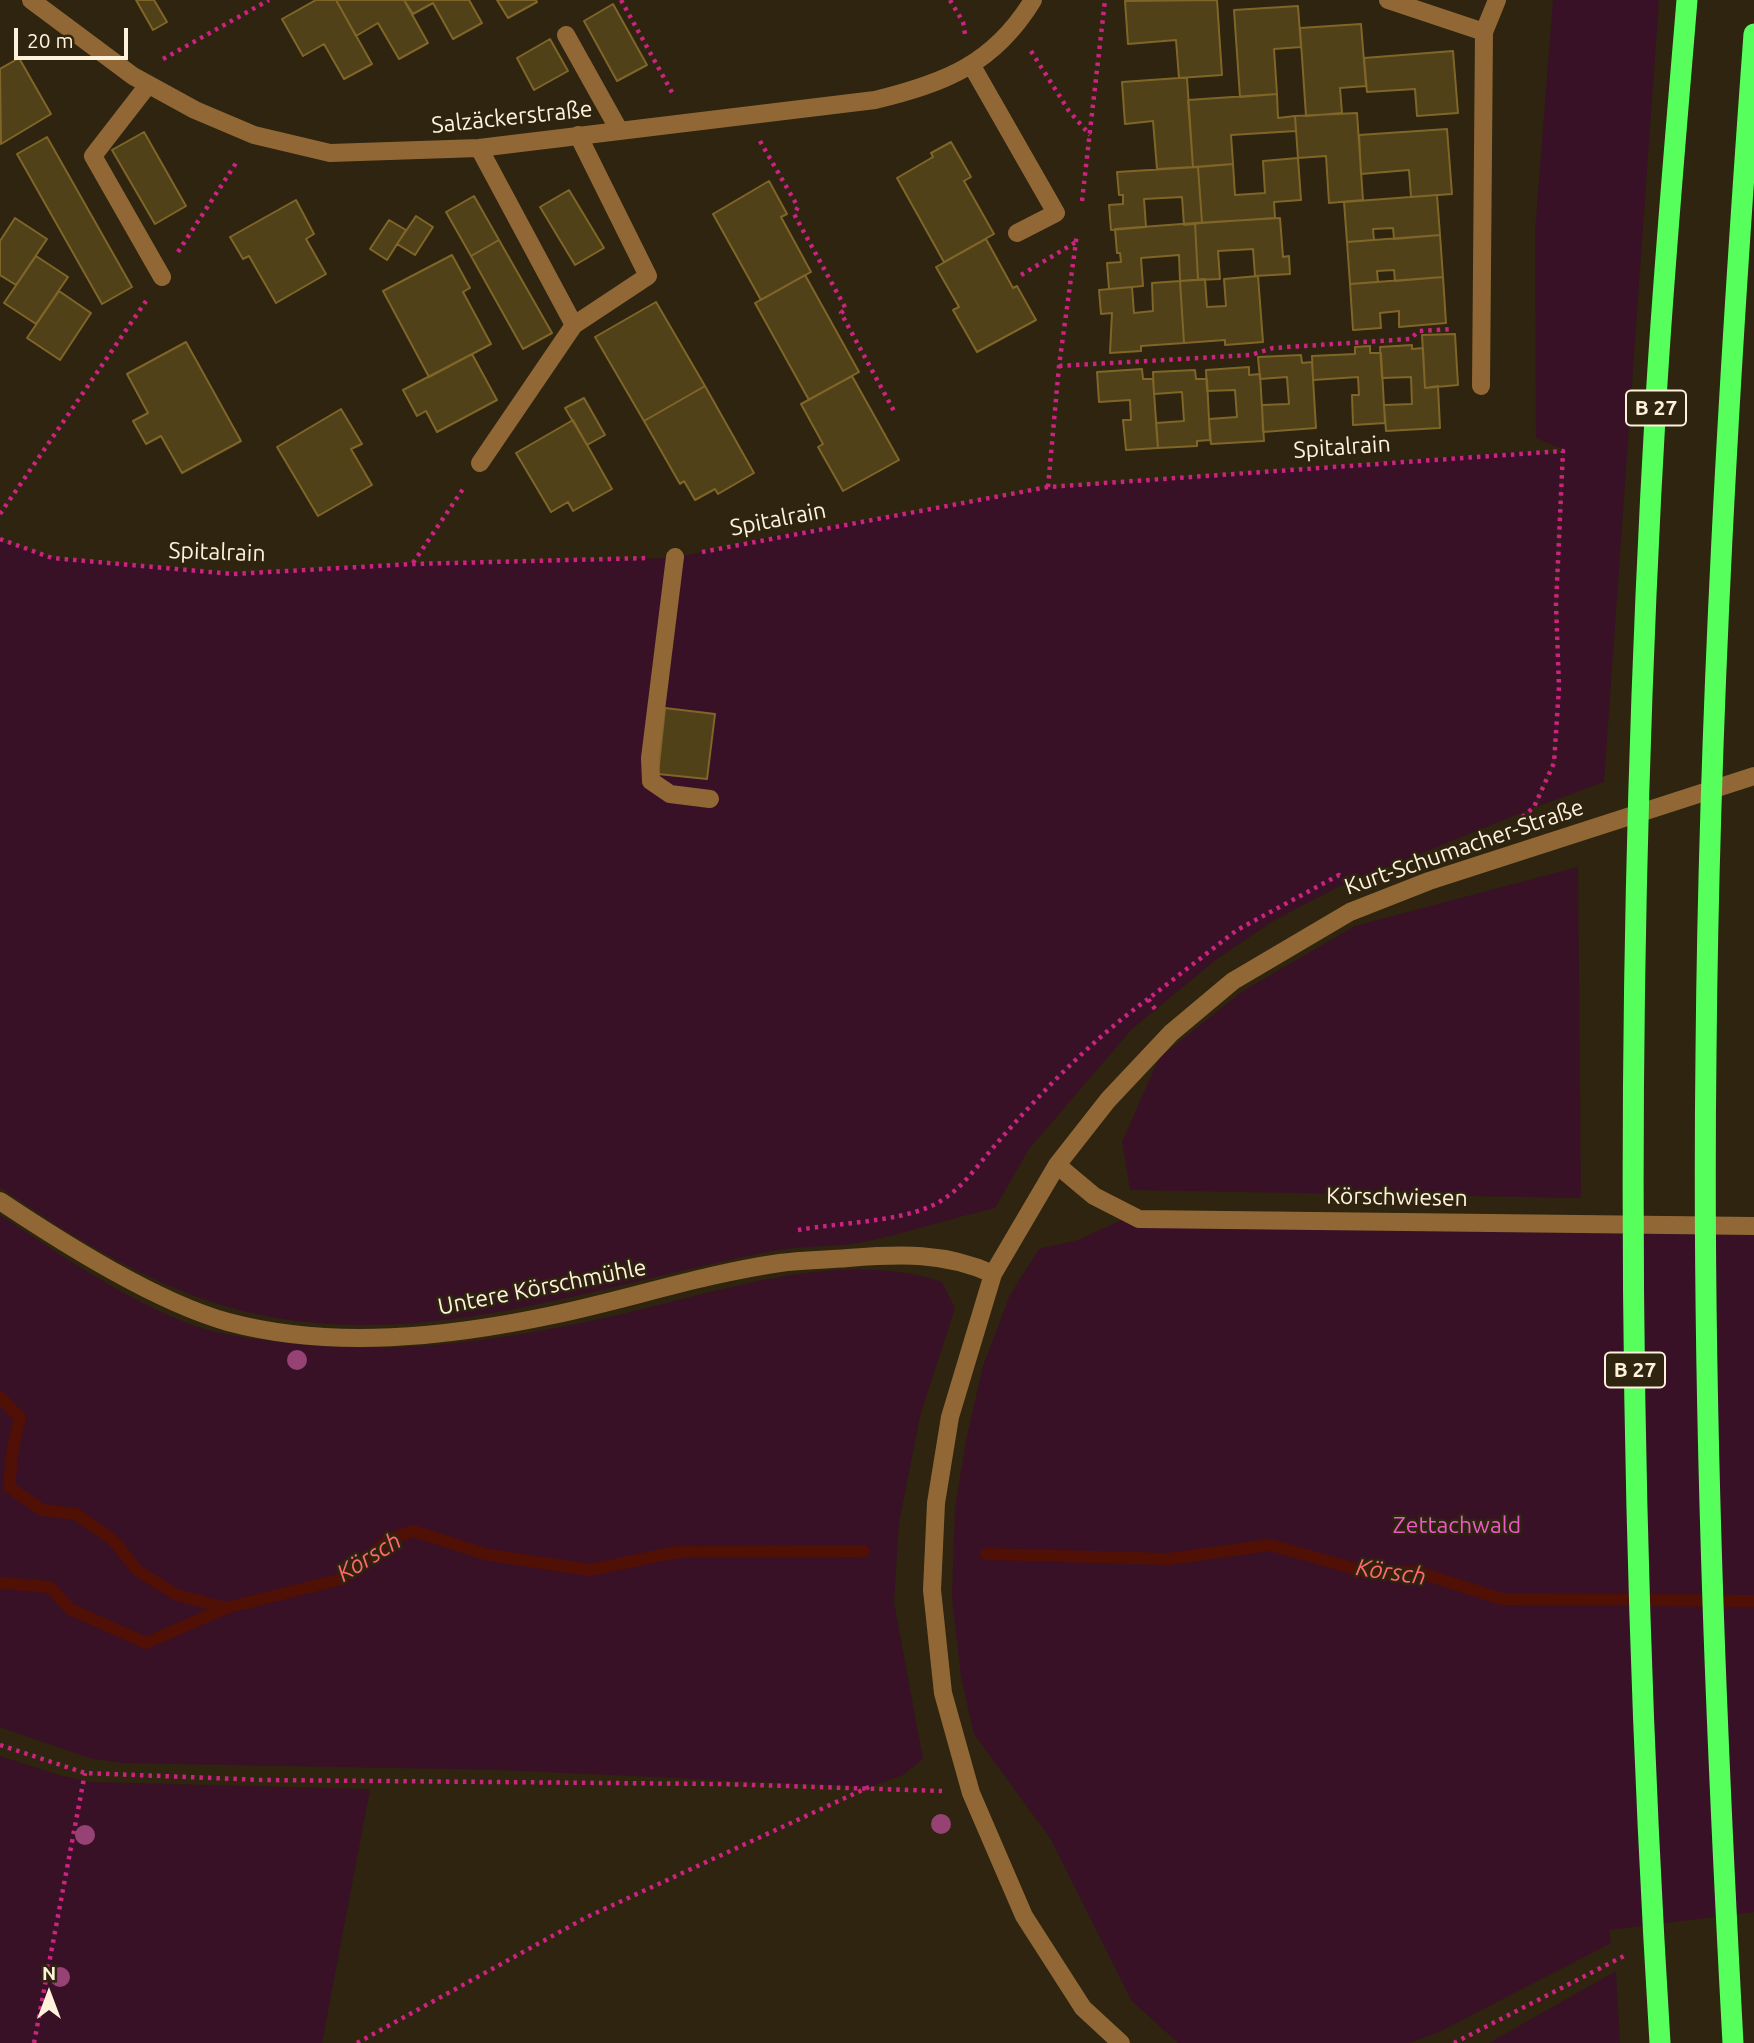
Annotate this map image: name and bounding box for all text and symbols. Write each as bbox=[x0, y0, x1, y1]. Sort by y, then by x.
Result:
scale bar bbox=[18, 14, 131, 58]
text: 20 m bbox=[27, 28, 74, 52]
street label: Salzäckerstraße bbox=[430, 95, 594, 139]
road number: B 27 bbox=[1626, 390, 1686, 426]
street label: Spitalrain bbox=[1293, 430, 1391, 464]
street label: Spitalrain bbox=[728, 496, 828, 542]
street label: Spitalrain bbox=[168, 537, 266, 567]
street label: Kurt-Schumacher-Straße bbox=[1341, 793, 1587, 901]
street label: Körschwiesen bbox=[1326, 1182, 1468, 1212]
street label: Untere Körschmühle bbox=[435, 1253, 649, 1321]
road number: B 27 bbox=[1605, 1352, 1665, 1388]
park label: Zettachwald bbox=[1393, 1511, 1521, 1539]
water label: Körsch bbox=[331, 1526, 407, 1588]
water label: Körsch bbox=[1354, 1553, 1428, 1591]
north arrow bbox=[14, 1959, 84, 2029]
text: N bbox=[42, 1962, 56, 1984]

